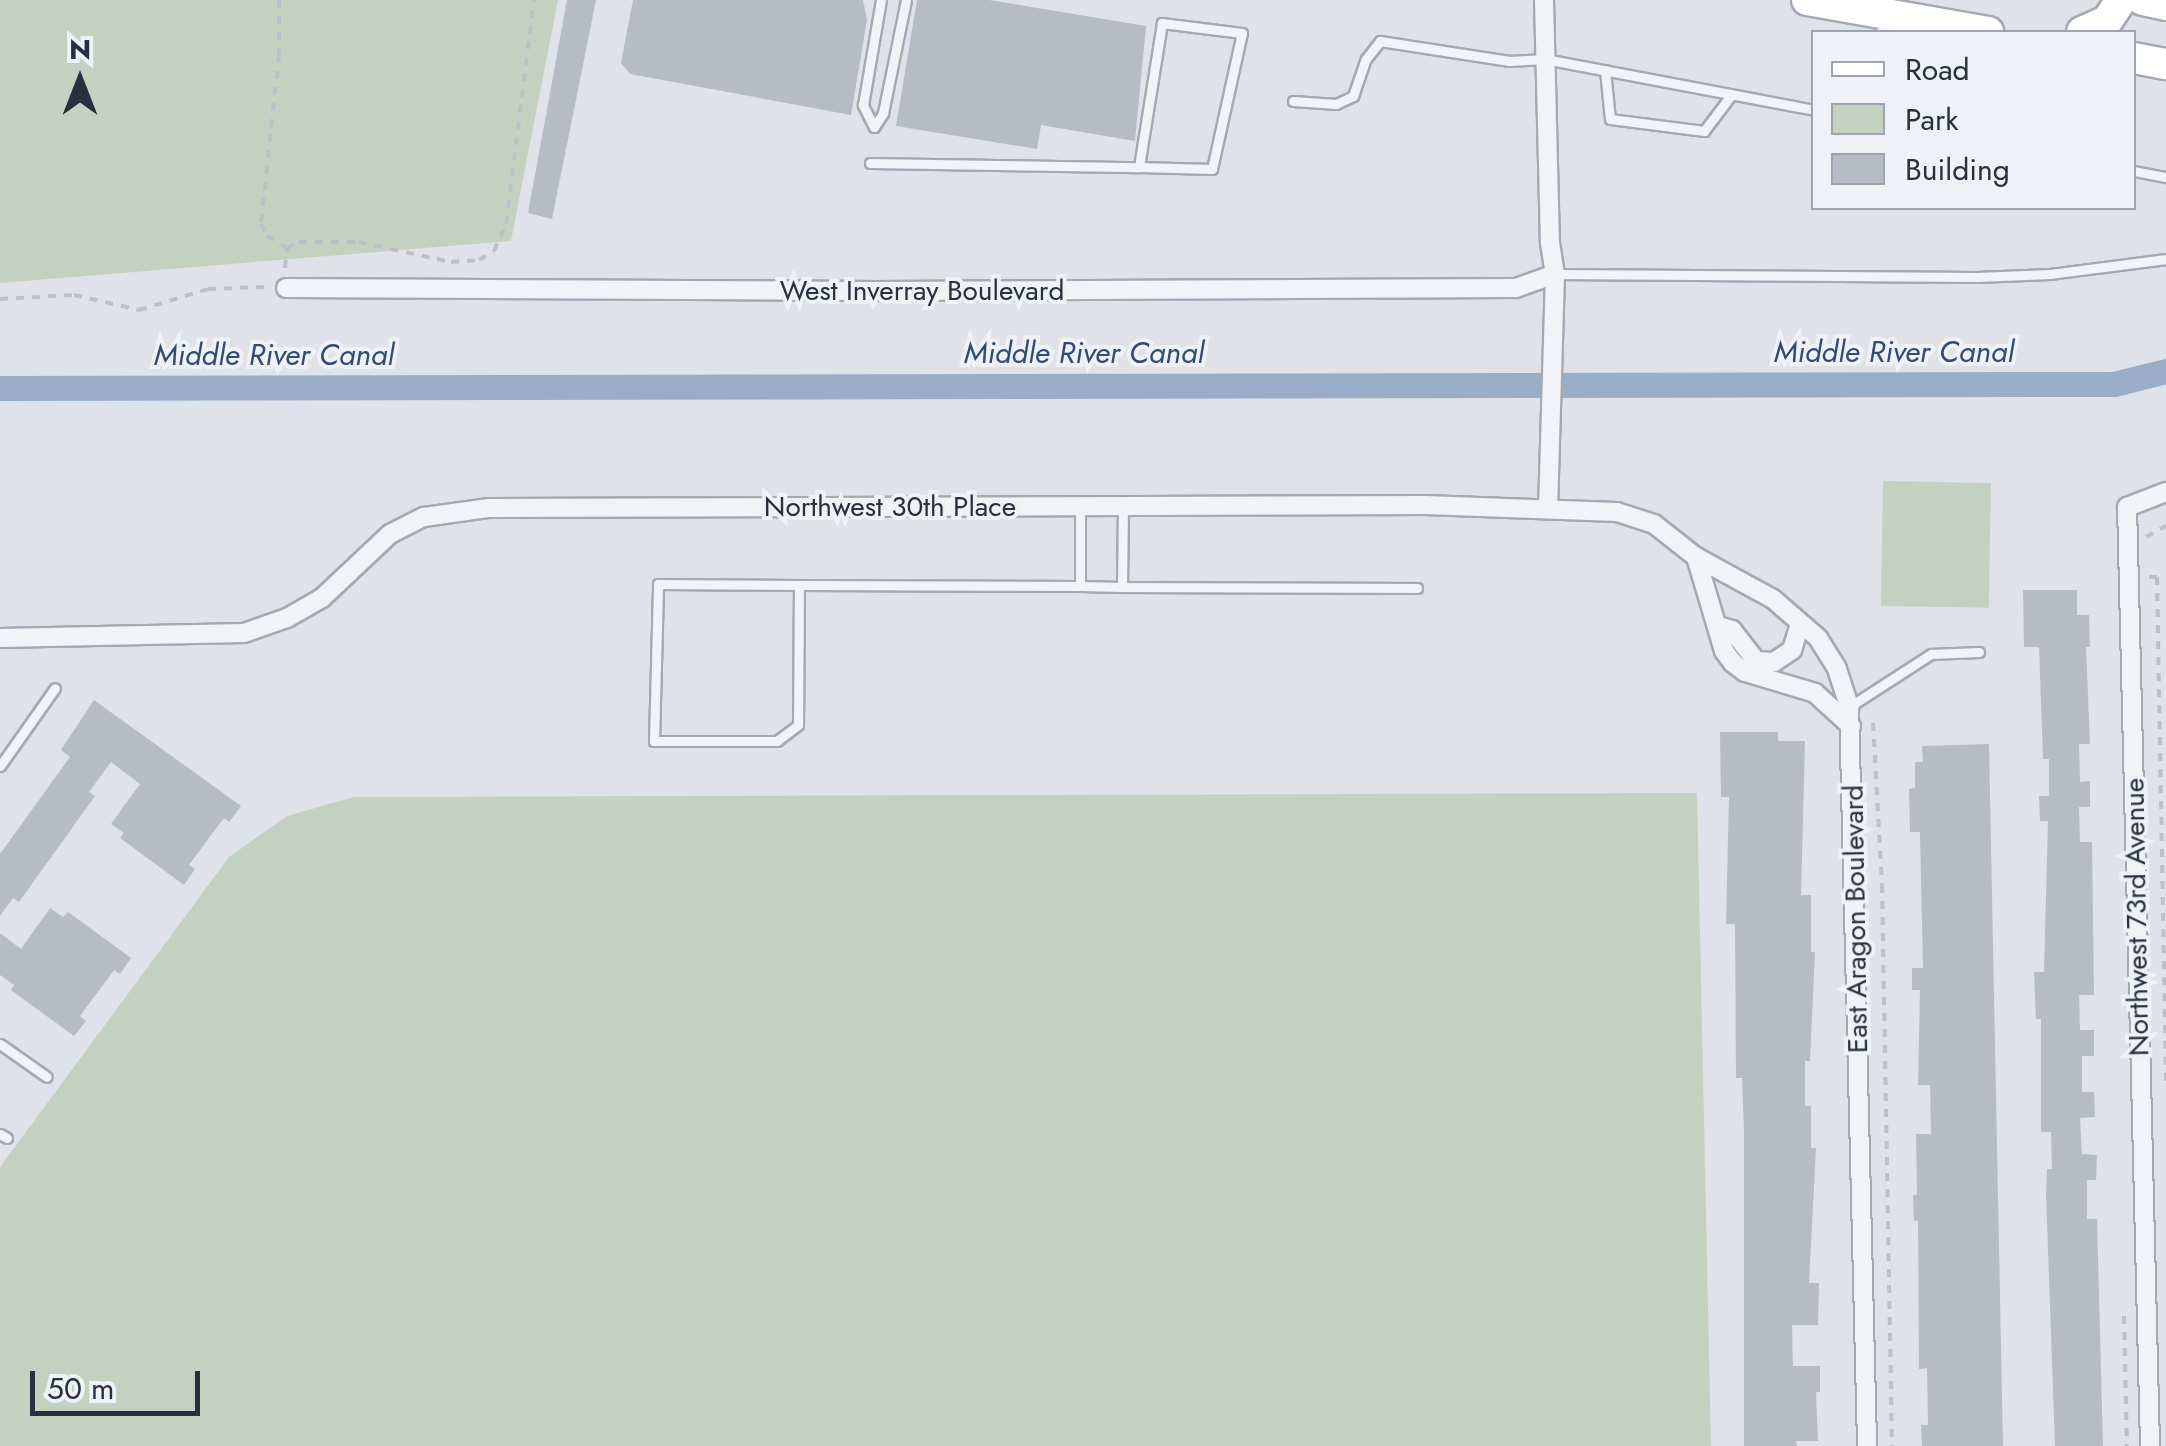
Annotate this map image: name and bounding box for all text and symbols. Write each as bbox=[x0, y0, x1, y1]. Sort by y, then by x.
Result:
text: N bbox=[69, 29, 91, 70]
north arrow bbox=[30, 30, 130, 130]
legend bbox=[1811, 30, 2136, 210]
text: Road bbox=[1905, 48, 1970, 91]
text: Park bbox=[1905, 98, 1958, 141]
text: Building bbox=[1905, 148, 2010, 191]
street label: West Inverray Boulevard bbox=[780, 274, 1064, 308]
water label: Middle River Canal bbox=[1774, 334, 2014, 370]
water label: Middle River Canal bbox=[964, 335, 1204, 371]
water label: Middle River Canal bbox=[154, 337, 394, 373]
street label: Northwest 30th Place bbox=[764, 490, 1016, 524]
street label: Northwest 73rd Avenue bbox=[2118, 777, 2156, 1057]
street label: East Aragon Boulevard bbox=[1837, 784, 1875, 1054]
scale bar bbox=[35, 1351, 205, 1413]
text: 50 m bbox=[47, 1367, 114, 1410]

